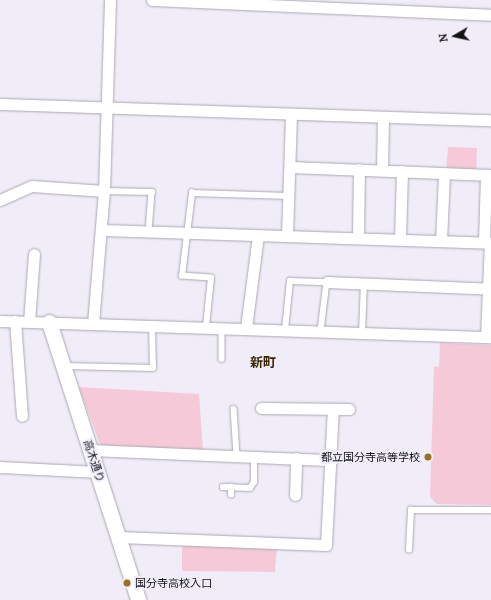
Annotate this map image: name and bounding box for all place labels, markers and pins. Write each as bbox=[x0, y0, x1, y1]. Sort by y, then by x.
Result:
place label: 都立国分寺高等学校 bbox=[321, 450, 420, 464]
marker: 都立国分寺高等学校 bbox=[423, 452, 433, 462]
place label: 国分寺高校入口 bbox=[135, 576, 212, 590]
marker: 国分寺高校入口 bbox=[122, 578, 132, 588]

